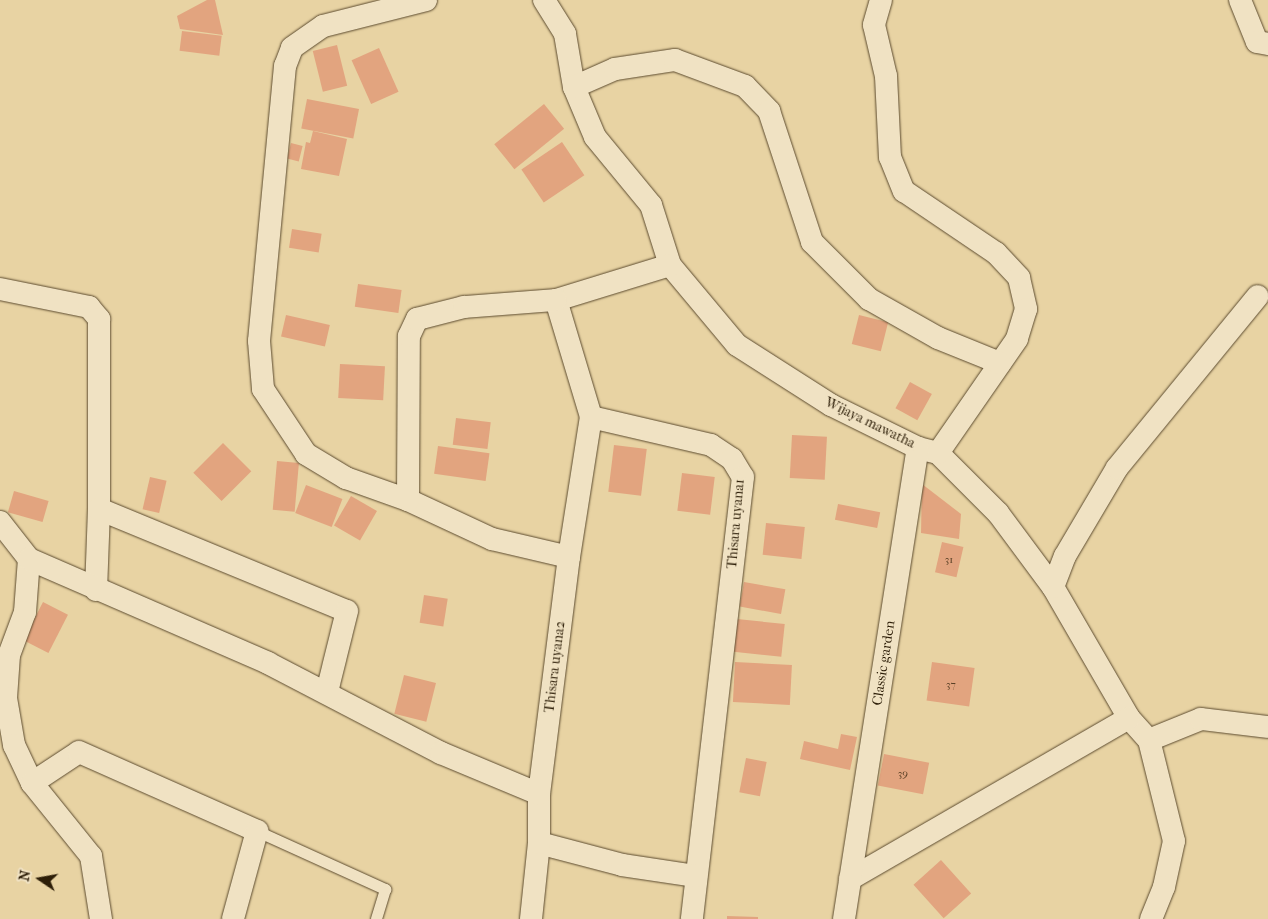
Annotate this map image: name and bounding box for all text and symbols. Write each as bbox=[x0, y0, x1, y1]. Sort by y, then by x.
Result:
street label: Wijaya mawatha bbox=[822, 394, 918, 452]
street label: Thisara uyana1 bbox=[724, 478, 748, 570]
house number: 31 bbox=[945, 553, 953, 567]
street label: Classic garden bbox=[869, 619, 899, 707]
street label: Thisara uyana2 bbox=[541, 620, 569, 714]
house number: 37 bbox=[946, 678, 956, 692]
house number: 39 bbox=[898, 767, 908, 781]
north arrow bbox=[15, 854, 65, 904]
text: N bbox=[15, 869, 34, 883]

